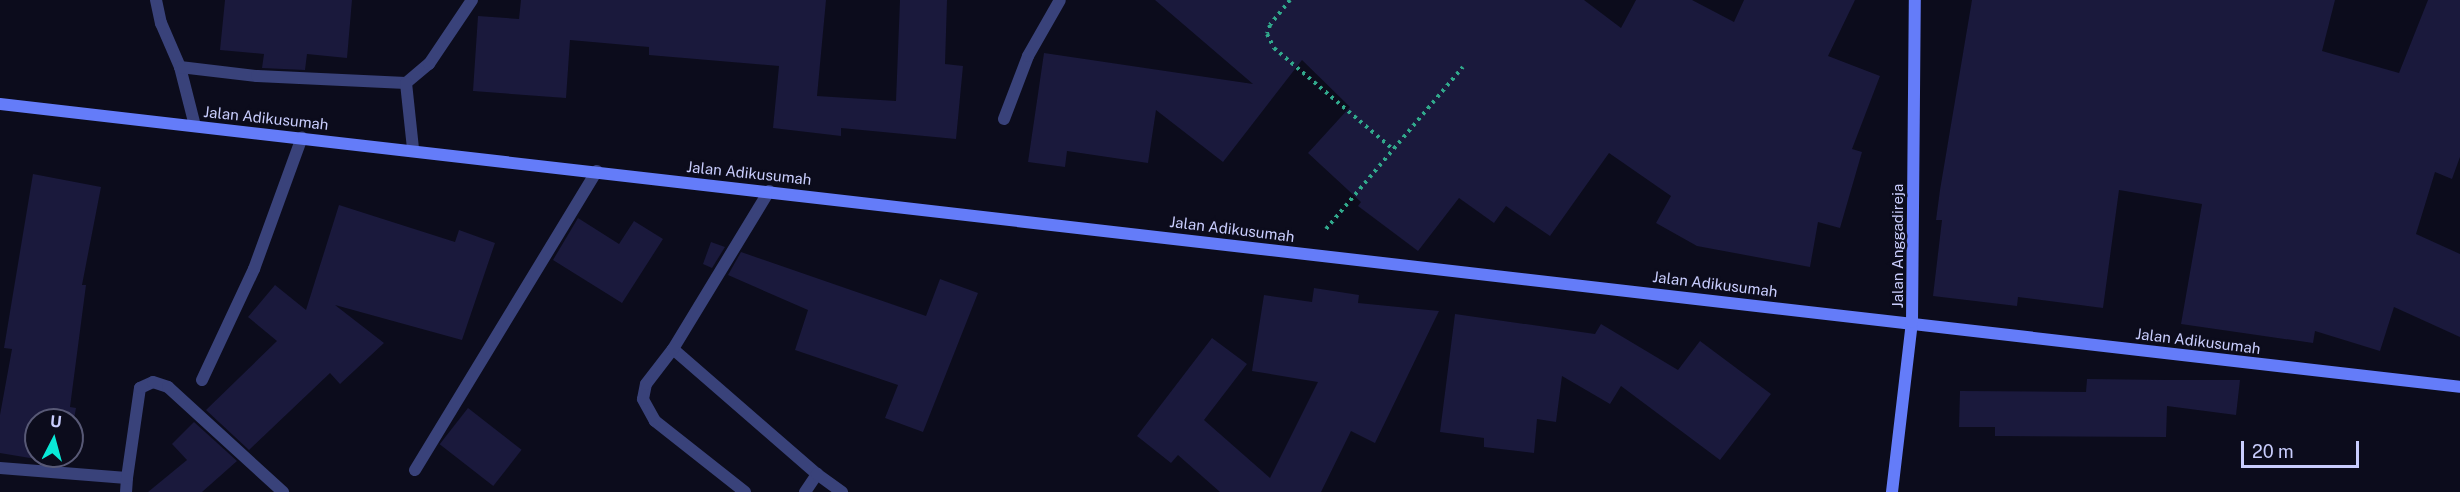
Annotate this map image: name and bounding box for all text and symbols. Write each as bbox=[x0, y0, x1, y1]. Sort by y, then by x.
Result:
street label: Jalan Adikusumah bbox=[203, 102, 329, 134]
street label: Jalan Adikusumah bbox=[686, 157, 812, 189]
street label: Jalan Anggadireja bbox=[1889, 184, 1907, 308]
street label: Jalan Adikusumah bbox=[1169, 212, 1295, 246]
street label: Jalan Adikusumah bbox=[1652, 267, 1778, 301]
street label: Jalan Adikusumah bbox=[2135, 324, 2261, 358]
north arrow bbox=[24, 408, 84, 468]
text: U bbox=[49, 412, 62, 432]
scale bar bbox=[2244, 429, 2362, 467]
text: 20 m bbox=[2252, 441, 2294, 462]

